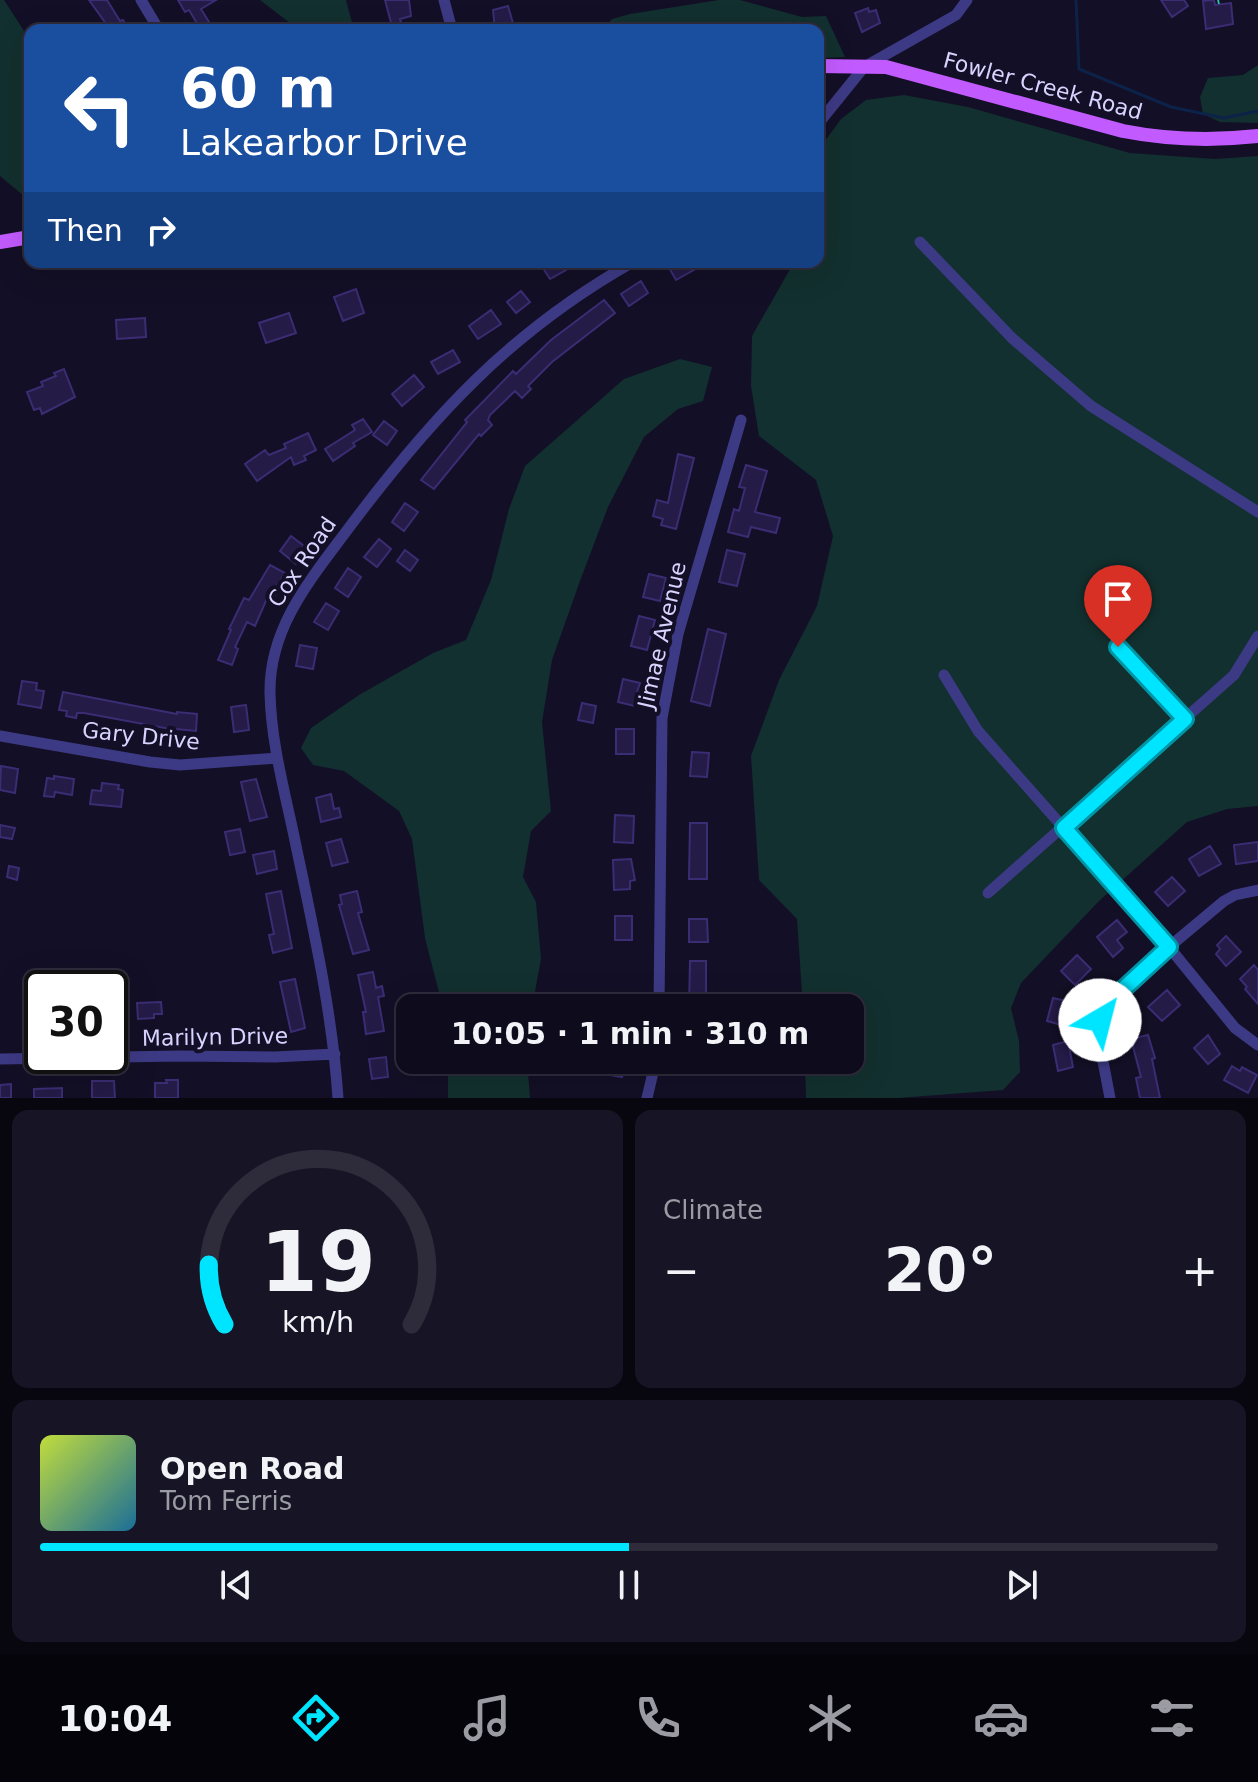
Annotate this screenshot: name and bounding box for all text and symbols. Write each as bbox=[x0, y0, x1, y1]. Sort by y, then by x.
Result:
street label: Fowler Creek Road bbox=[941, 47, 1145, 125]
text: 60 m bbox=[180, 55, 336, 120]
icon: left bbox=[48, 56, 152, 160]
text: Lakearbor Drive bbox=[180, 122, 468, 163]
icon: right bbox=[139, 208, 183, 252]
text: Then bbox=[48, 213, 123, 248]
street label: Cox Road bbox=[263, 512, 341, 612]
street label: Jimae Avenue bbox=[633, 559, 691, 713]
pin bbox=[1084, 565, 1152, 647]
icon: arrive bbox=[1096, 577, 1140, 621]
street label: Gary Drive bbox=[81, 717, 201, 755]
speed limit sign: 30 bbox=[24, 970, 128, 1074]
position arrow bbox=[1058, 978, 1142, 1062]
text: 10:05 · 1 min · 310 m bbox=[451, 1016, 809, 1051]
street label: Marilyn Drive bbox=[142, 1023, 288, 1051]
text: Climate bbox=[663, 1195, 763, 1225]
text: 19 bbox=[260, 1214, 375, 1311]
text: 20° bbox=[884, 1235, 997, 1305]
text: − bbox=[663, 1245, 700, 1296]
text: + bbox=[1181, 1245, 1218, 1296]
text: km/h bbox=[281, 1305, 354, 1339]
text: Open Road bbox=[160, 1451, 345, 1486]
text: Tom Ferris bbox=[160, 1486, 292, 1516]
icon: previous bbox=[214, 1563, 258, 1607]
icon: pause bbox=[607, 1563, 651, 1607]
icon: next bbox=[1000, 1563, 1044, 1607]
icon: directions bbox=[288, 1690, 344, 1746]
icon: music bbox=[459, 1690, 515, 1746]
icon: phone bbox=[630, 1690, 686, 1746]
icon: climate bbox=[802, 1690, 858, 1746]
icon: car bbox=[973, 1690, 1029, 1746]
icon: filters bbox=[1144, 1690, 1200, 1746]
text: 10:04 bbox=[58, 1698, 172, 1739]

